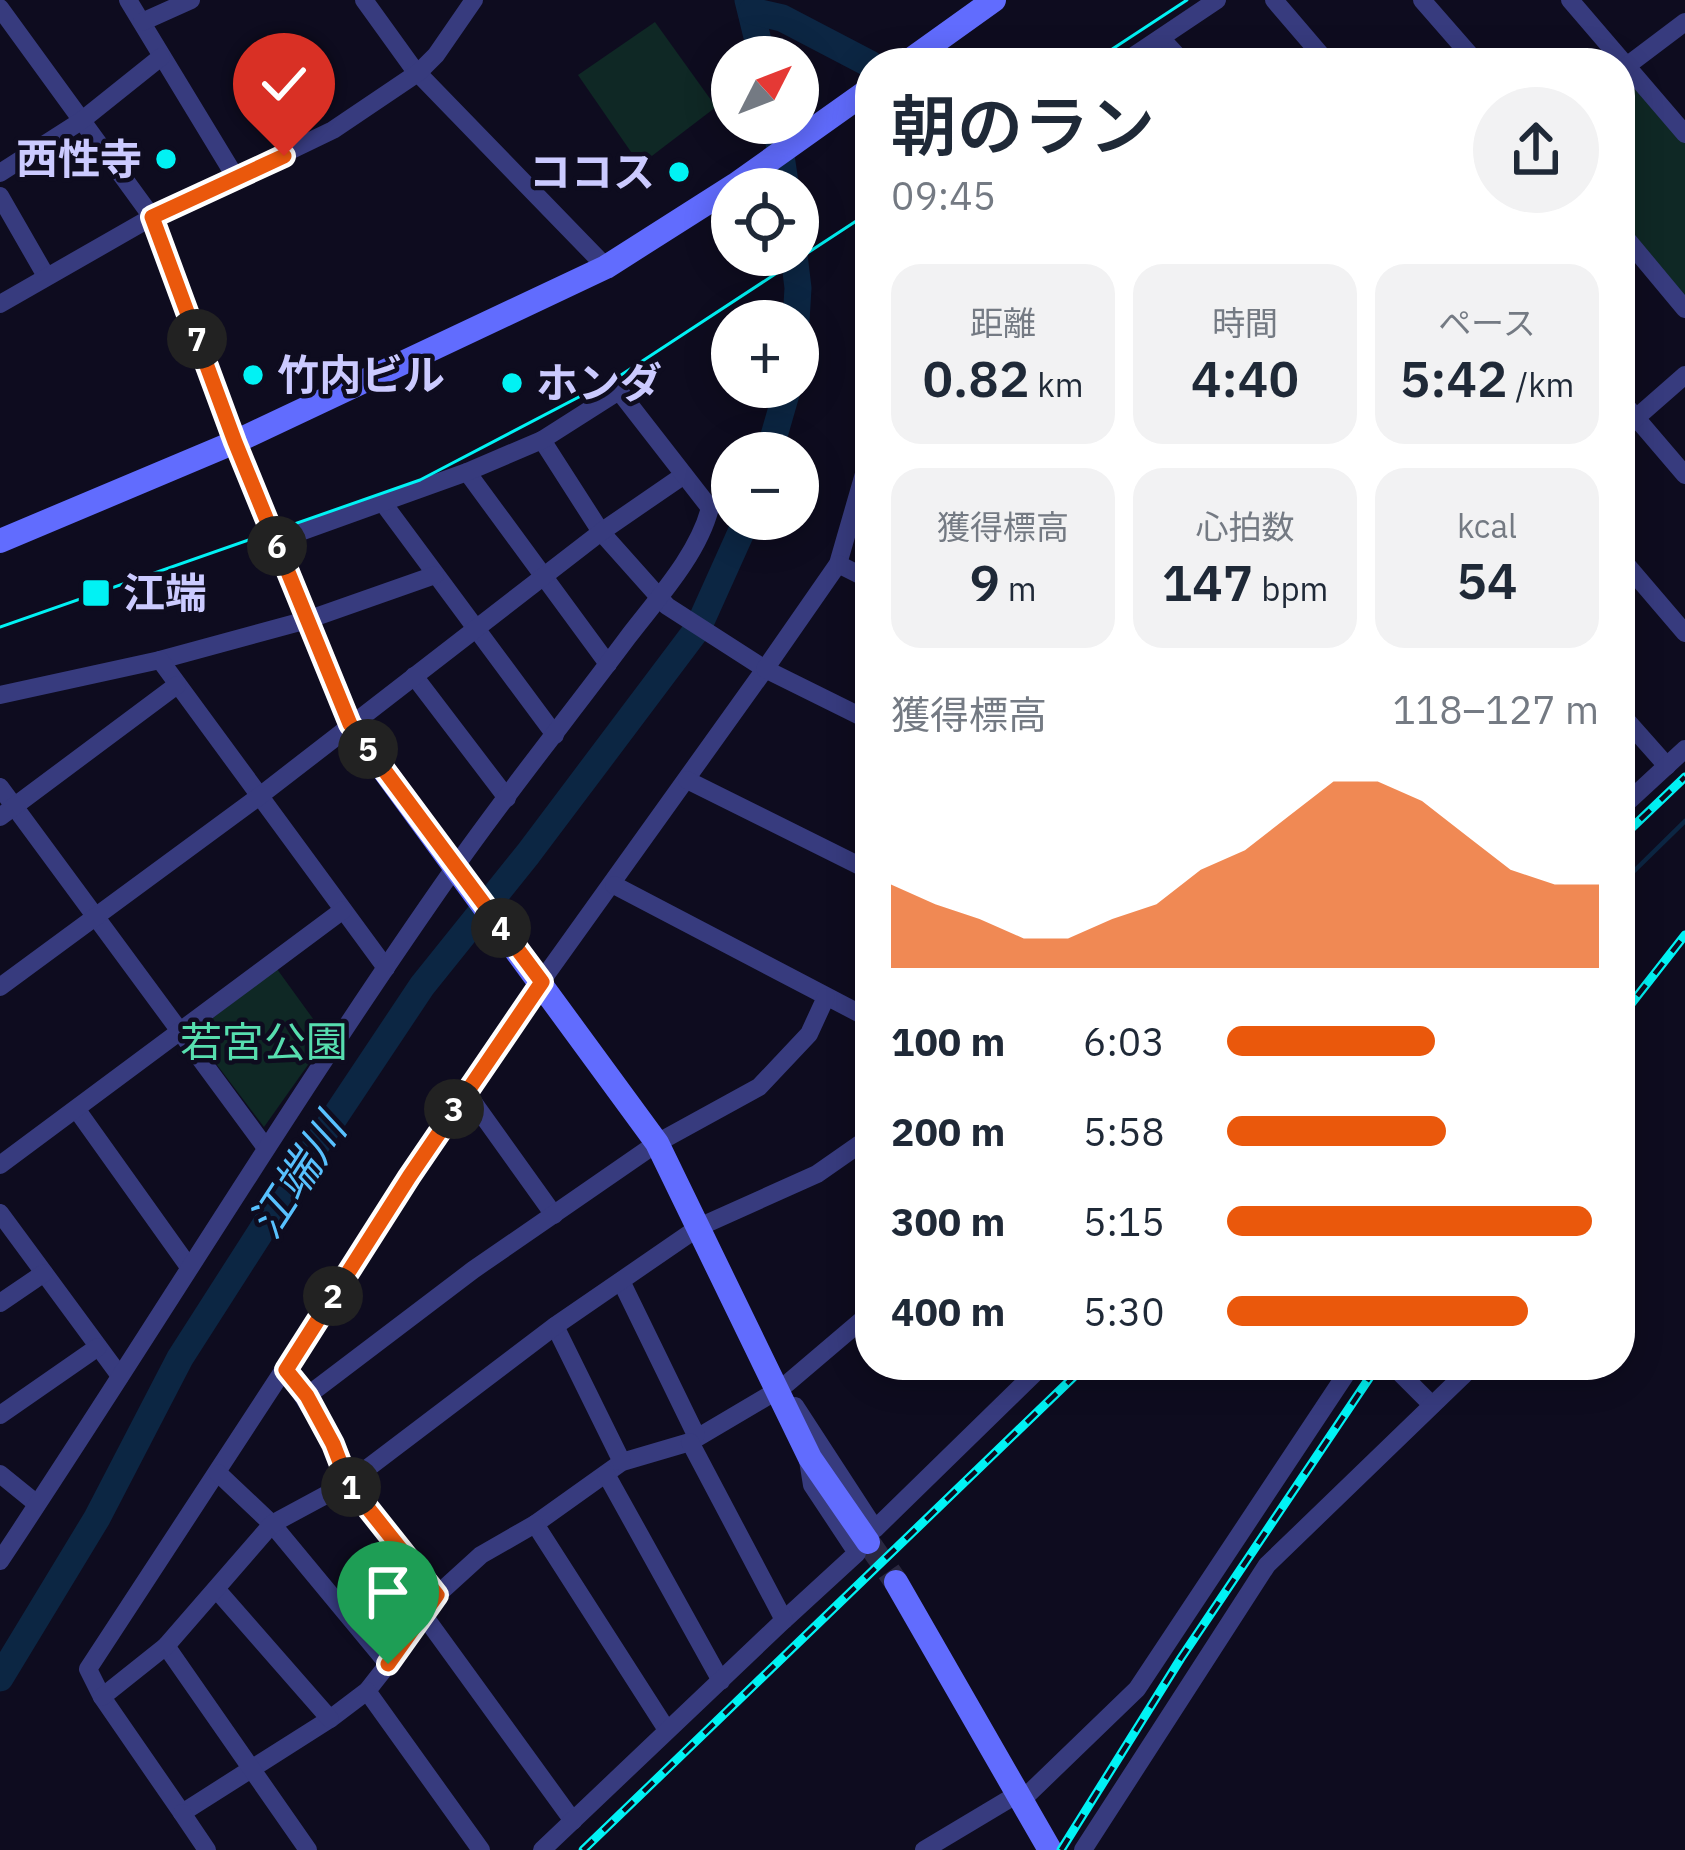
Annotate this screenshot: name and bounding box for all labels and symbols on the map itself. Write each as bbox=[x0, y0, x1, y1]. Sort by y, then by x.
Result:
pin bbox=[233, 33, 335, 156]
north arrow bbox=[711, 36, 819, 144]
place label: 西性寺 bbox=[16, 131, 142, 186]
place label: ココス bbox=[529, 144, 655, 199]
marker: 西性寺 bbox=[153, 146, 179, 172]
marker: ココス bbox=[666, 159, 692, 185]
pin: 7 bbox=[167, 309, 227, 369]
place label: 竹内ビル bbox=[277, 347, 445, 402]
place label: ホンダ bbox=[536, 355, 662, 410]
marker: 竹内ビル bbox=[240, 362, 266, 388]
marker: ホンダ bbox=[499, 370, 525, 396]
pin: 6 bbox=[247, 516, 307, 576]
place label: 江端 bbox=[123, 565, 207, 620]
marker: 江端 bbox=[80, 577, 112, 609]
pin: 5 bbox=[338, 719, 398, 779]
pin: 4 bbox=[471, 898, 531, 958]
park label: 若宮公園 bbox=[180, 1014, 348, 1069]
pin: 3 bbox=[424, 1079, 484, 1139]
water label: 江端川 bbox=[235, 1100, 359, 1248]
pin: 2 bbox=[303, 1266, 363, 1326]
pin: 1 bbox=[321, 1457, 381, 1517]
pin bbox=[337, 1541, 439, 1664]

